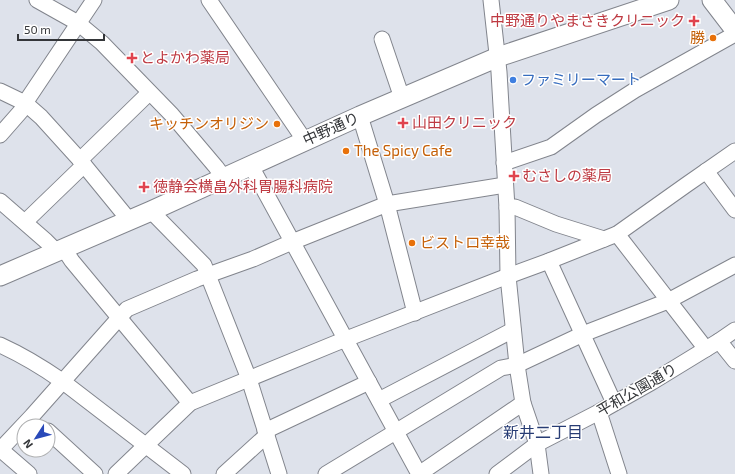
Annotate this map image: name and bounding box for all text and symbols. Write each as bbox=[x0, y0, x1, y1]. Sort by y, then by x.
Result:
place label: 中野通りやまさきクリニック bbox=[490, 11, 685, 29]
marker: 中野通りやまさきクリニック bbox=[688, 15, 700, 27]
scale bar bbox=[18, 16, 104, 42]
text: 50 m bbox=[24, 22, 51, 36]
place label: 勝 bbox=[690, 28, 705, 46]
marker: 勝 bbox=[708, 33, 718, 43]
place label: とよかわ薬局 bbox=[140, 48, 230, 66]
marker: とよかわ薬局 bbox=[127, 53, 137, 63]
place label: ファミリーマート bbox=[521, 70, 641, 88]
marker: ファミリーマート bbox=[508, 75, 518, 85]
street label: 中野通り bbox=[300, 108, 362, 149]
place label: 山田クリニック bbox=[412, 113, 517, 131]
place label: キッチンオリジン bbox=[149, 114, 269, 132]
marker: 山田クリニック bbox=[397, 117, 409, 129]
marker: キッチンオリジン bbox=[272, 119, 282, 129]
place label: The Spicy Cafe bbox=[354, 141, 452, 159]
marker: The Spicy Cafe bbox=[341, 146, 351, 156]
place label: むさしの薬局 bbox=[522, 166, 612, 184]
marker: むさしの薬局 bbox=[509, 171, 519, 181]
place label: 徳静会横畠外科胃腸科病院 bbox=[153, 177, 333, 195]
marker: 徳静会横畠外科胃腸科病院 bbox=[138, 181, 150, 193]
place label: ビストロ幸哉 bbox=[420, 233, 510, 251]
marker: ビストロ幸哉 bbox=[407, 238, 417, 248]
street label: 平和公園通り bbox=[593, 359, 680, 419]
north arrow bbox=[16, 418, 56, 458]
district label: 新井二丁目 bbox=[503, 422, 583, 441]
text: N bbox=[20, 437, 35, 451]

